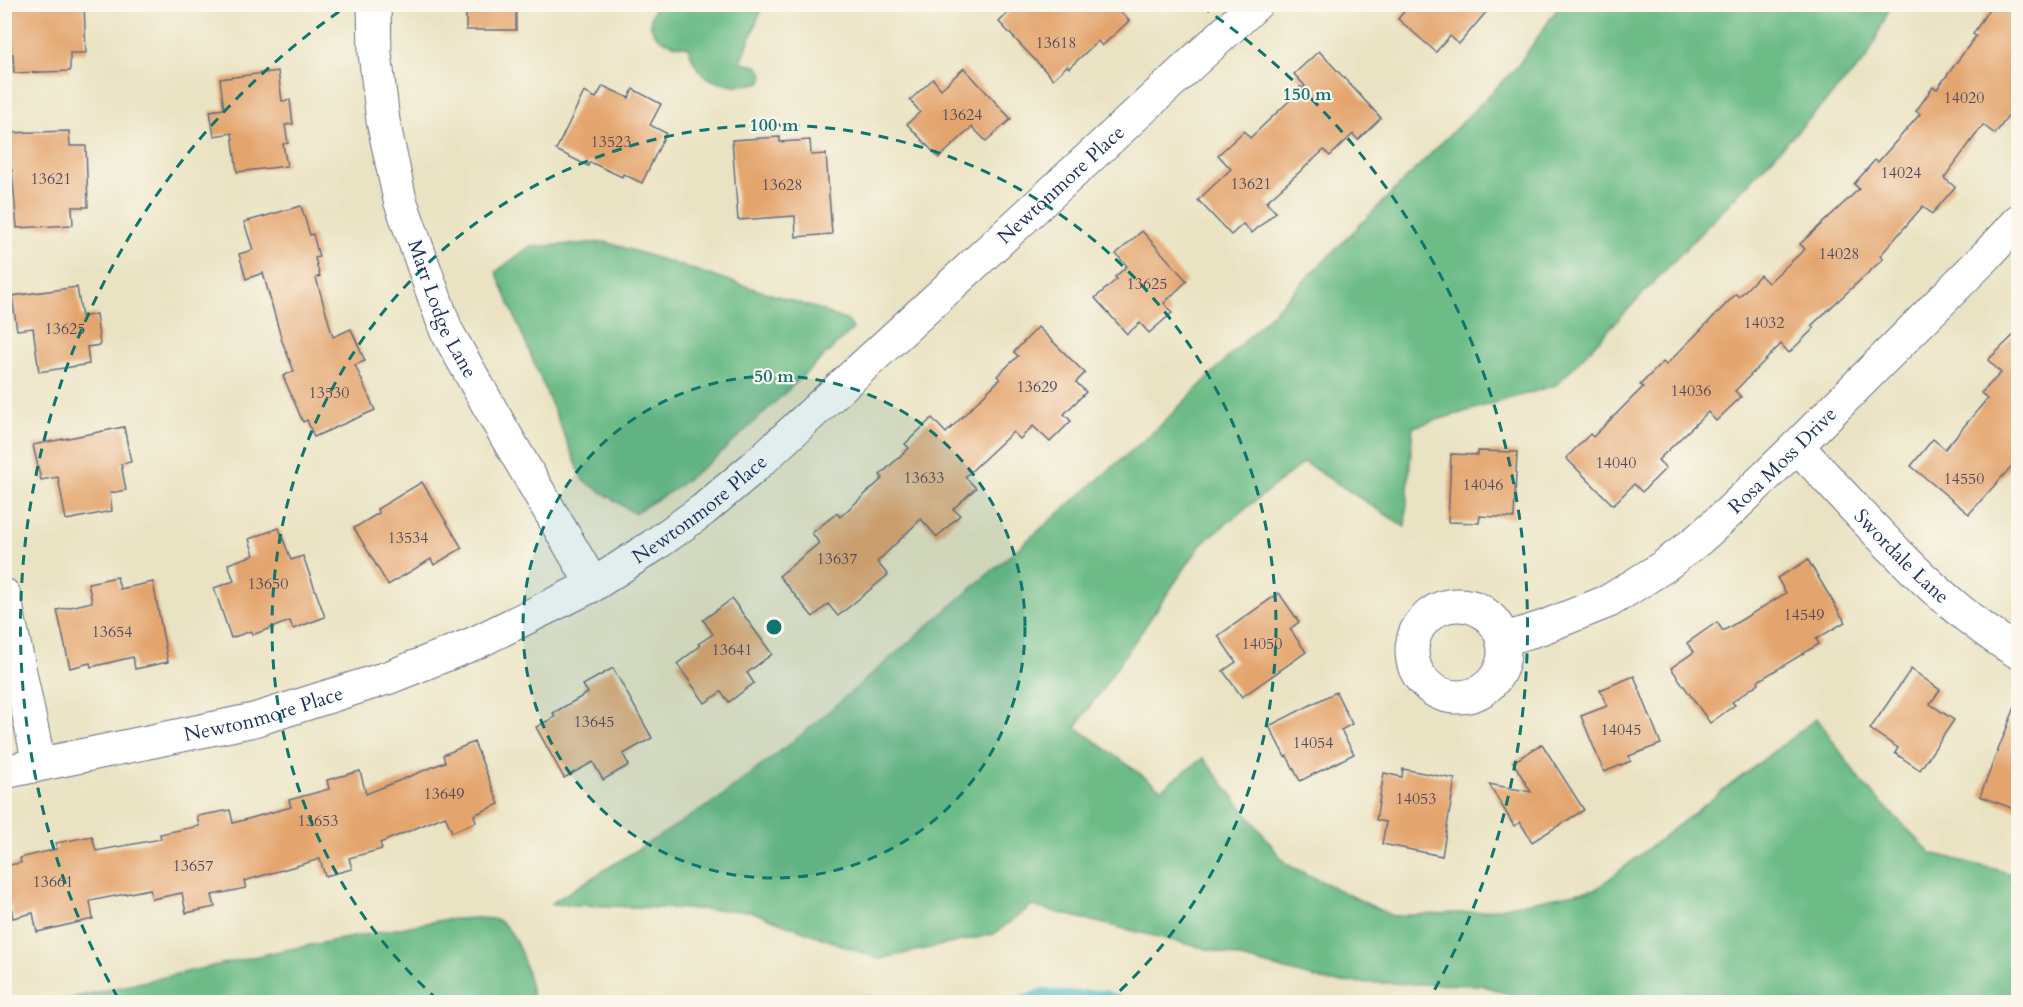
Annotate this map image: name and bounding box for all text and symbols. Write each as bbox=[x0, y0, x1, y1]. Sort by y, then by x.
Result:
house number: 13618 bbox=[1036, 32, 1076, 54]
text: 150 m bbox=[1282, 82, 1332, 107]
house number: 14020 bbox=[1944, 87, 1984, 109]
house number: 13624 bbox=[942, 104, 982, 126]
text: 100 m bbox=[749, 113, 799, 138]
street label: Newtonmore Place bbox=[991, 119, 1130, 250]
house number: 13523 bbox=[591, 131, 631, 153]
house number: 14024 bbox=[1881, 162, 1921, 184]
house number: 13621 bbox=[31, 168, 71, 190]
house number: 13621 bbox=[1231, 173, 1271, 195]
house number: 13628 bbox=[762, 174, 802, 196]
street label: Marr Lodge Lane bbox=[402, 236, 484, 383]
house number: 14028 bbox=[1819, 243, 1859, 265]
house number: 13625 bbox=[1127, 273, 1167, 295]
house number: 14032 bbox=[1744, 312, 1784, 334]
house number: 13625 bbox=[45, 318, 85, 340]
text: 50 m bbox=[754, 364, 794, 389]
house number: 13629 bbox=[1017, 376, 1057, 398]
house number: 14036 bbox=[1671, 380, 1711, 402]
house number: 13530 bbox=[309, 382, 349, 404]
street label: Rosa Moss Drive bbox=[1722, 401, 1842, 520]
street label: Newtonmore Place bbox=[627, 448, 773, 570]
house number: 14040 bbox=[1596, 452, 1636, 474]
house number: 13633 bbox=[904, 467, 944, 489]
house number: 14550 bbox=[1944, 468, 1984, 490]
house number: 14046 bbox=[1463, 474, 1503, 496]
street label: Swordale Lane bbox=[1848, 503, 1955, 609]
house number: 13534 bbox=[388, 527, 428, 549]
house number: 13637 bbox=[817, 548, 857, 570]
house number: 13650 bbox=[248, 573, 288, 595]
house number: 14549 bbox=[1784, 604, 1824, 626]
centre of rings bbox=[764, 617, 784, 637]
house number: 13654 bbox=[92, 621, 132, 643]
house number: 14050 bbox=[1242, 633, 1282, 655]
house number: 13641 bbox=[712, 639, 752, 661]
street label: Newtonmore Place bbox=[181, 679, 346, 748]
house number: 13645 bbox=[574, 711, 614, 733]
house number: 14045 bbox=[1601, 719, 1641, 741]
house number: 14054 bbox=[1293, 732, 1333, 754]
house number: 13649 bbox=[424, 783, 464, 805]
house number: 14053 bbox=[1396, 788, 1436, 810]
house number: 13653 bbox=[298, 810, 338, 832]
house number: 13657 bbox=[173, 855, 213, 877]
house number: 13661 bbox=[33, 871, 73, 893]

